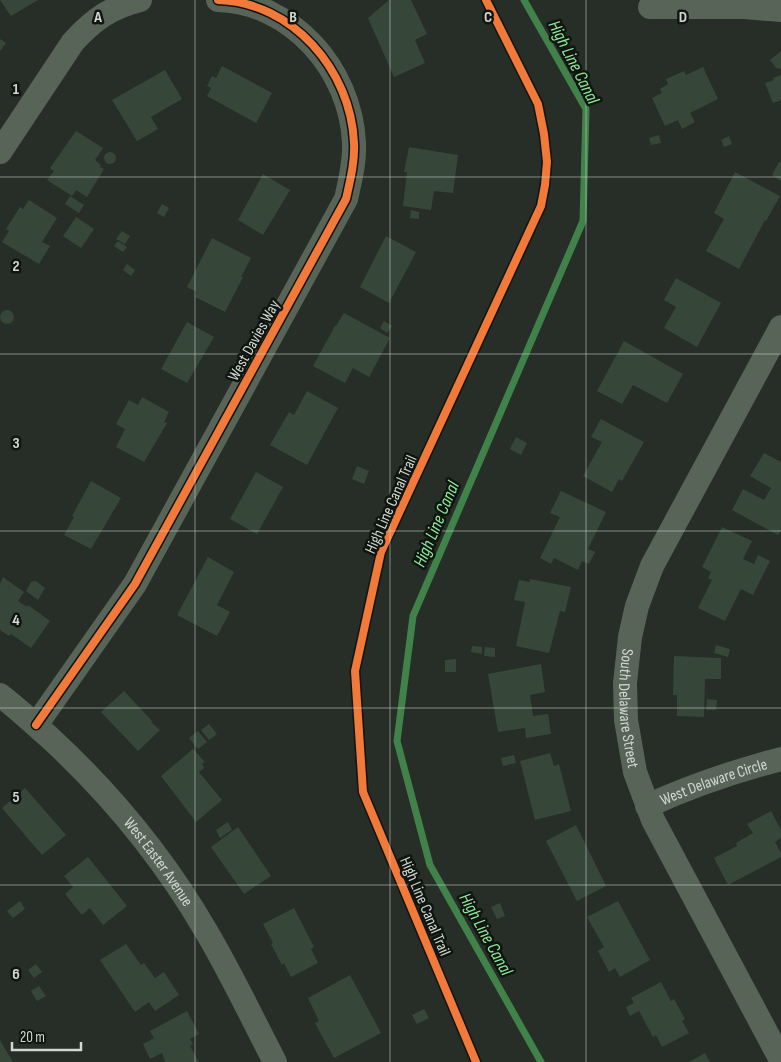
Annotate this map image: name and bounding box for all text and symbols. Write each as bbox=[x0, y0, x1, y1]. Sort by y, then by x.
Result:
text: A bbox=[93, 8, 102, 27]
text: B bbox=[289, 8, 297, 27]
text: C bbox=[484, 8, 492, 27]
text: D bbox=[679, 8, 687, 27]
water label: High Line Canal bbox=[544, 17, 604, 108]
text: 1 bbox=[13, 80, 20, 99]
text: 2 bbox=[12, 257, 20, 276]
street label: West Davies Way bbox=[224, 297, 284, 385]
text: 3 bbox=[12, 434, 20, 453]
street label: High Line Canal Trail bbox=[361, 453, 422, 557]
water label: High Line Canal bbox=[409, 478, 464, 570]
text: 4 bbox=[12, 611, 20, 630]
street label: South Delaware Street bbox=[614, 648, 642, 770]
street label: West Delaware Circle bbox=[657, 755, 769, 810]
text: 5 bbox=[12, 788, 20, 807]
street label: West Easter Avenue bbox=[119, 814, 197, 910]
street label: High Line Canal Trail bbox=[395, 854, 454, 959]
water label: High Line Canal bbox=[454, 889, 517, 980]
text: 6 bbox=[12, 965, 20, 984]
scale bar bbox=[12, 1020, 81, 1052]
text: 20 m bbox=[20, 1028, 45, 1047]

